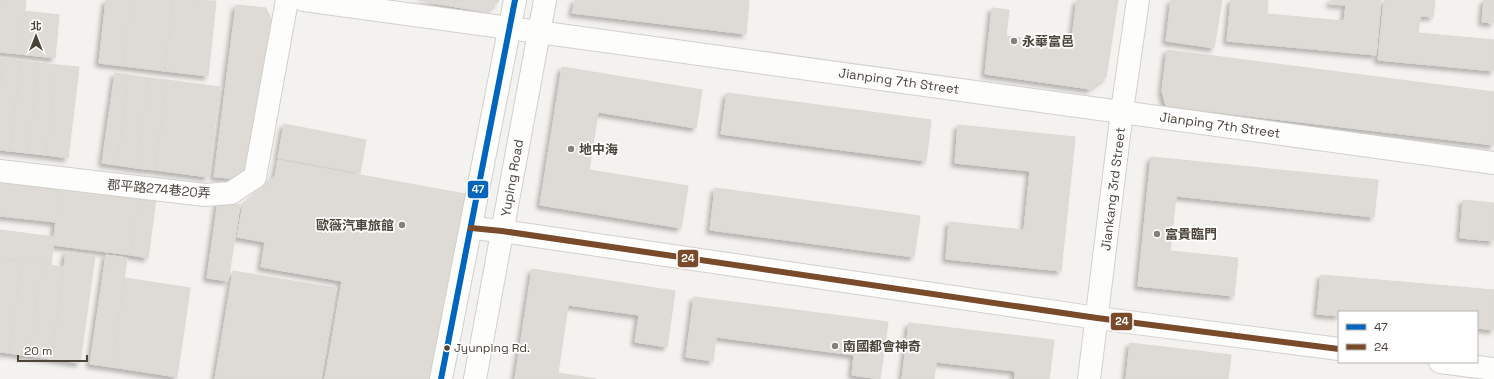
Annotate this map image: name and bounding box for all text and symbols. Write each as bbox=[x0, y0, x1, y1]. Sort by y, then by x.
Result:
north arrow bbox=[16, 16, 56, 56]
text: 北 bbox=[31, 19, 42, 33]
place label: 永華富邑 bbox=[1022, 33, 1074, 50]
marker: 永華富邑 bbox=[1009, 36, 1019, 46]
street label: Jianping 7th Street bbox=[837, 64, 961, 98]
street label: Jianping 7th Street bbox=[1158, 108, 1282, 142]
street label: Jiankang 3rd Street bbox=[1097, 126, 1129, 252]
street label: Yuping Road bbox=[497, 138, 527, 218]
place label: 地中海 bbox=[579, 141, 618, 158]
marker: 地中海 bbox=[566, 144, 576, 154]
street label: 郡平路274巷20弄 bbox=[107, 176, 211, 202]
line badge: 47 bbox=[467, 180, 489, 199]
text: 47 bbox=[472, 182, 484, 196]
place label: 歐薇汽車旅館 bbox=[316, 217, 394, 234]
marker: 歐薇汽車旅館 bbox=[397, 220, 407, 230]
place label: 富貴臨門 bbox=[1165, 226, 1217, 243]
marker: 富貴臨門 bbox=[1152, 229, 1162, 239]
line badge: 24 bbox=[677, 249, 699, 268]
text: 24 bbox=[681, 251, 695, 265]
legend bbox=[1338, 311, 1478, 363]
line badge: 24 bbox=[1110, 312, 1133, 331]
text: 24 bbox=[1115, 314, 1129, 328]
text: 47 bbox=[1374, 319, 1388, 335]
scale bar bbox=[18, 337, 87, 363]
place label: 南國都會神奇 bbox=[843, 338, 921, 355]
text: 24 bbox=[1374, 339, 1389, 355]
place label: Jyunping Rd. bbox=[454, 340, 530, 356]
marker: 南國都會神奇 bbox=[830, 341, 840, 351]
text: 20 m bbox=[24, 343, 52, 359]
marker: Jyunping Rd. bbox=[442, 343, 452, 353]

